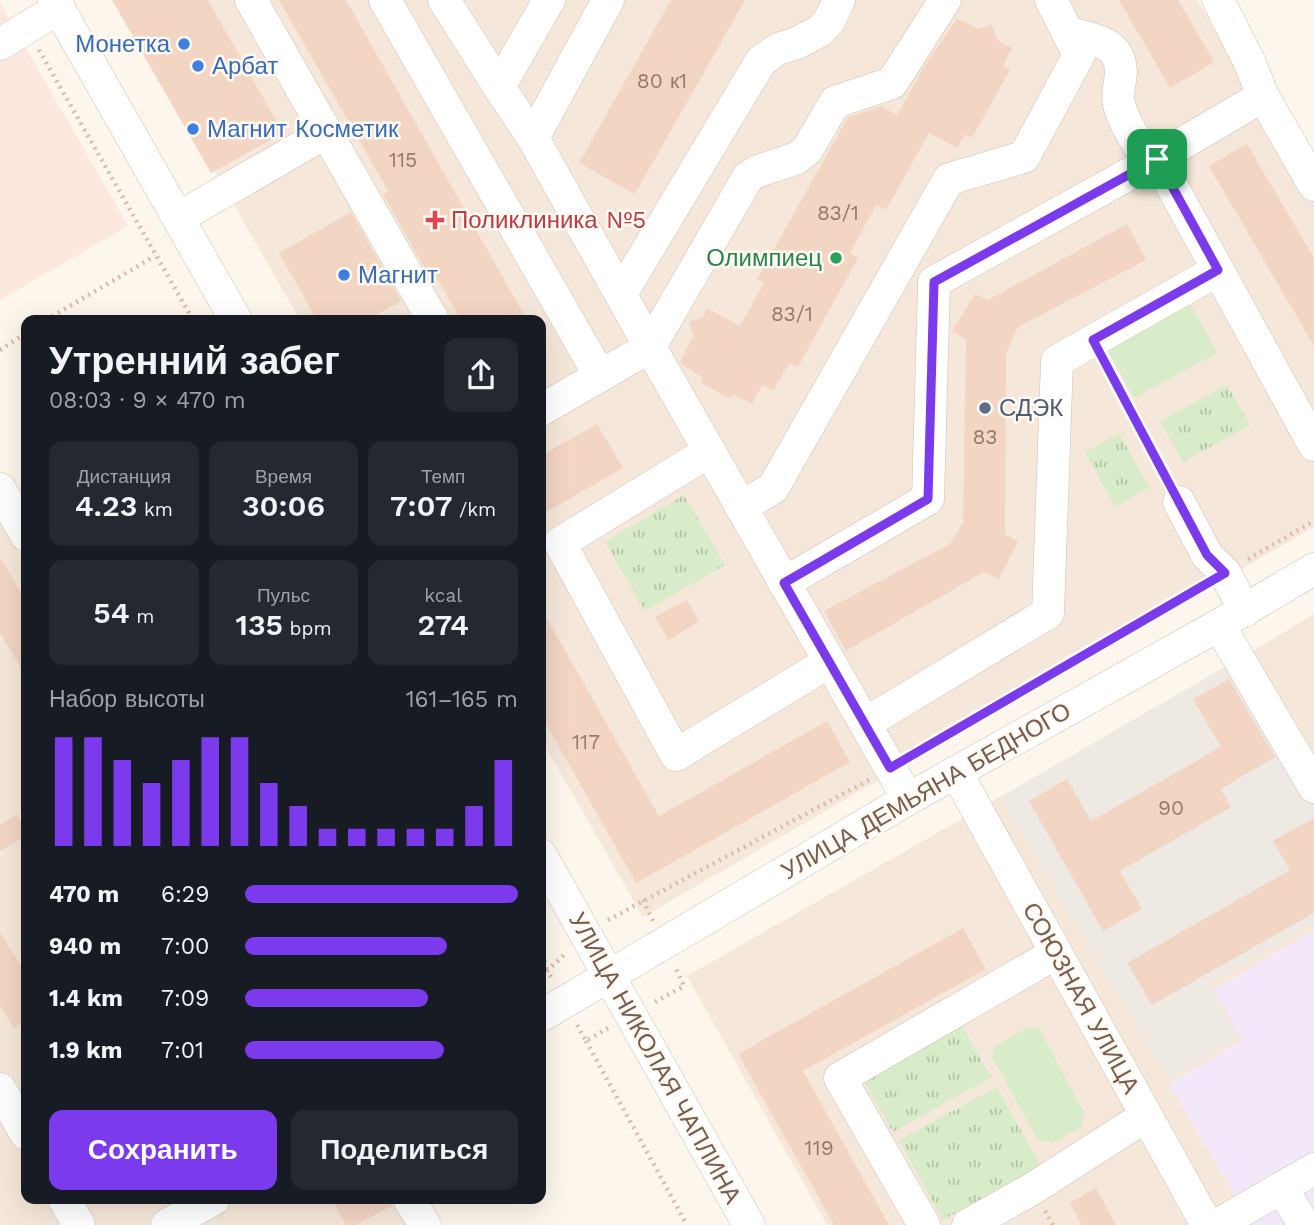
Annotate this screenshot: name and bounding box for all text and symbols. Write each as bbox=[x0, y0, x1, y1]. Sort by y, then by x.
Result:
place label: Монетка bbox=[75, 30, 171, 58]
marker: Монетка bbox=[176, 36, 192, 52]
place label: Арбат bbox=[212, 52, 278, 80]
marker: Арбат bbox=[190, 58, 206, 74]
house number: 80 к1 bbox=[637, 68, 687, 93]
place label: Магнит Косметик bbox=[207, 115, 399, 143]
marker: Магнит Косметик bbox=[185, 121, 201, 137]
pin bbox=[1127, 129, 1187, 189]
icon: arrive bbox=[1138, 140, 1176, 178]
house number: 115 bbox=[389, 147, 417, 172]
house number: 83/1 bbox=[817, 200, 859, 225]
place label: Поликлиника №5 bbox=[451, 206, 646, 234]
marker: Поликлиника №5 bbox=[425, 210, 445, 230]
place label: Олимпиец bbox=[706, 244, 822, 272]
marker: Олимпиец bbox=[828, 250, 844, 266]
place label: Магнит bbox=[358, 261, 438, 289]
marker: Магнит bbox=[336, 267, 352, 283]
house number: 83/1 bbox=[771, 301, 813, 326]
button: share bbox=[444, 338, 518, 412]
text: Утренний забег bbox=[49, 339, 340, 383]
text: 08:03 · 9 × 470 m bbox=[49, 387, 246, 414]
place label: СДЭК bbox=[999, 394, 1063, 422]
marker: СДЭК bbox=[977, 400, 993, 416]
house number: 83 bbox=[973, 424, 997, 449]
text: Дистанция bbox=[77, 465, 171, 488]
text: Время bbox=[255, 465, 312, 488]
text: Темп bbox=[421, 465, 465, 488]
text: 4.23 bbox=[75, 488, 137, 523]
text: 30:06 bbox=[242, 488, 325, 523]
text: 7:07 bbox=[390, 488, 453, 523]
text: km bbox=[137, 498, 173, 521]
text: /km bbox=[453, 498, 496, 521]
text: Пульс bbox=[257, 584, 310, 607]
text: kcal bbox=[424, 584, 462, 607]
text: 54 bbox=[93, 595, 130, 630]
text: m bbox=[130, 605, 154, 628]
text: 135 bbox=[235, 607, 283, 642]
text: 274 bbox=[417, 607, 469, 642]
text: bpm bbox=[283, 617, 332, 640]
text: Набор высоты bbox=[49, 686, 205, 713]
text: 161–165 m bbox=[406, 686, 518, 713]
street label: УЛИЦА ДЕМЬЯНА БЕДНОГО bbox=[776, 696, 1076, 886]
house number: 117 bbox=[572, 729, 600, 754]
house number: 90 bbox=[1158, 795, 1184, 820]
text: 470 m bbox=[49, 881, 119, 908]
text: 6:29 bbox=[161, 881, 209, 908]
street label: СОЮЗНАЯ УЛИЦА bbox=[1017, 897, 1145, 1099]
street label: УЛИЦА НИКОЛАЯ ЧАПЛИНА bbox=[563, 907, 747, 1209]
text: 940 m bbox=[49, 933, 121, 960]
text: 7:00 bbox=[161, 933, 209, 960]
text: 1.4 km bbox=[49, 985, 123, 1012]
text: 7:09 bbox=[161, 985, 209, 1012]
text: 1.9 km bbox=[49, 1037, 122, 1064]
text: 7:01 bbox=[161, 1037, 204, 1064]
button: Сохранить bbox=[49, 1110, 277, 1190]
button: Поделиться bbox=[291, 1110, 518, 1190]
house number: 119 bbox=[804, 1135, 834, 1160]

